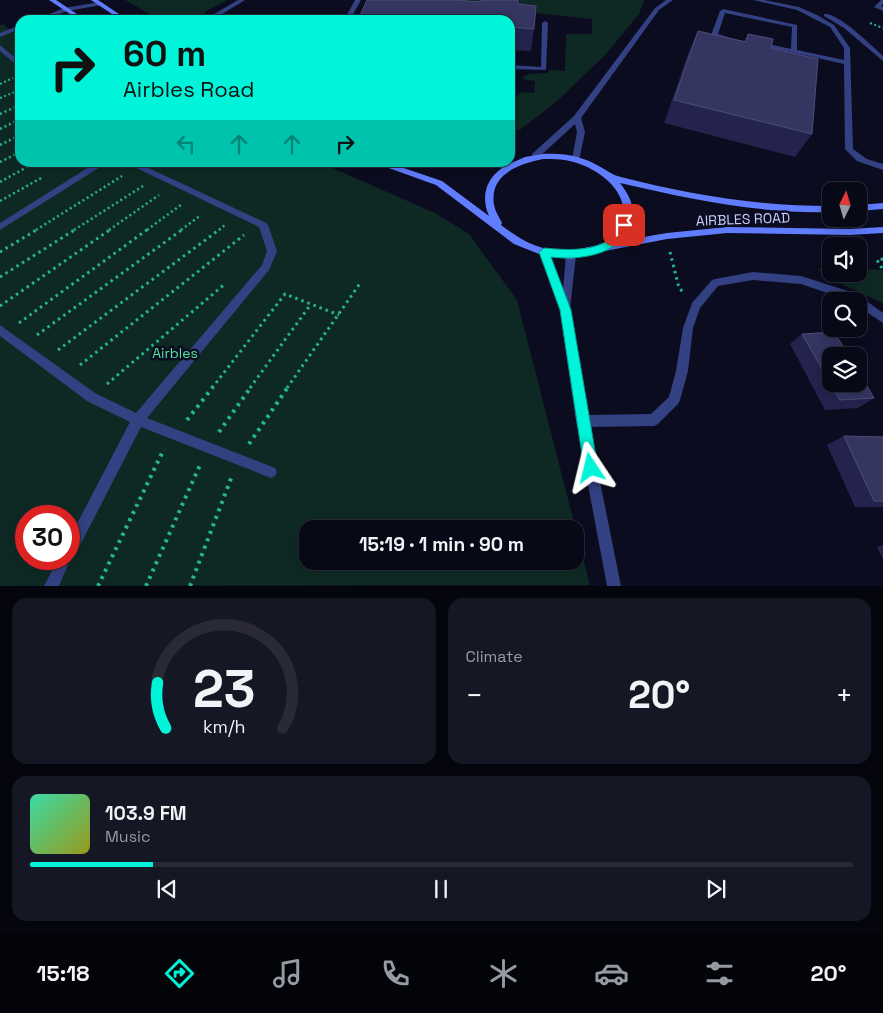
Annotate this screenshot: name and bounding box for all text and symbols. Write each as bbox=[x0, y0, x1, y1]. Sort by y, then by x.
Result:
text: 60 m bbox=[123, 32, 206, 76]
icon: right bbox=[40, 35, 105, 100]
text: Airbles Road bbox=[123, 75, 254, 103]
icon: left bbox=[172, 130, 200, 158]
icon: ahead bbox=[225, 130, 253, 158]
icon: ahead bbox=[278, 130, 306, 158]
icon: right bbox=[331, 130, 359, 158]
north arrow bbox=[822, 182, 868, 228]
map controls bbox=[822, 182, 867, 392]
pin bbox=[603, 204, 645, 246]
street label: AIRBLES ROAD bbox=[696, 208, 790, 230]
icon: arrive bbox=[610, 211, 638, 239]
button: sound bbox=[822, 237, 867, 282]
button: search bbox=[822, 292, 867, 337]
park label: Airbles bbox=[152, 344, 198, 362]
button: layers bbox=[822, 347, 867, 392]
position arrow bbox=[564, 441, 616, 493]
speed limit sign: 30 bbox=[15, 505, 80, 570]
text: 15:19 · 1 min · 90 m bbox=[359, 532, 524, 557]
text: Climate bbox=[466, 646, 523, 667]
text: 23 bbox=[192, 656, 255, 722]
text: 20° bbox=[628, 671, 690, 719]
text: − bbox=[466, 677, 483, 713]
text: + bbox=[836, 677, 853, 713]
text: km/h bbox=[202, 715, 245, 738]
text: 103.9 FM bbox=[105, 801, 187, 826]
text: Music bbox=[105, 826, 151, 847]
icon: previous bbox=[153, 875, 181, 903]
icon: pause bbox=[427, 875, 455, 903]
icon: next bbox=[702, 875, 730, 903]
icon: directions bbox=[162, 956, 197, 991]
icon: music bbox=[270, 956, 305, 991]
icon: phone bbox=[378, 956, 413, 991]
icon: climate bbox=[486, 956, 521, 991]
icon: car bbox=[594, 956, 629, 991]
icon: filters bbox=[702, 956, 737, 991]
text: 15:18 bbox=[37, 959, 89, 987]
text: 20° bbox=[810, 959, 846, 987]

